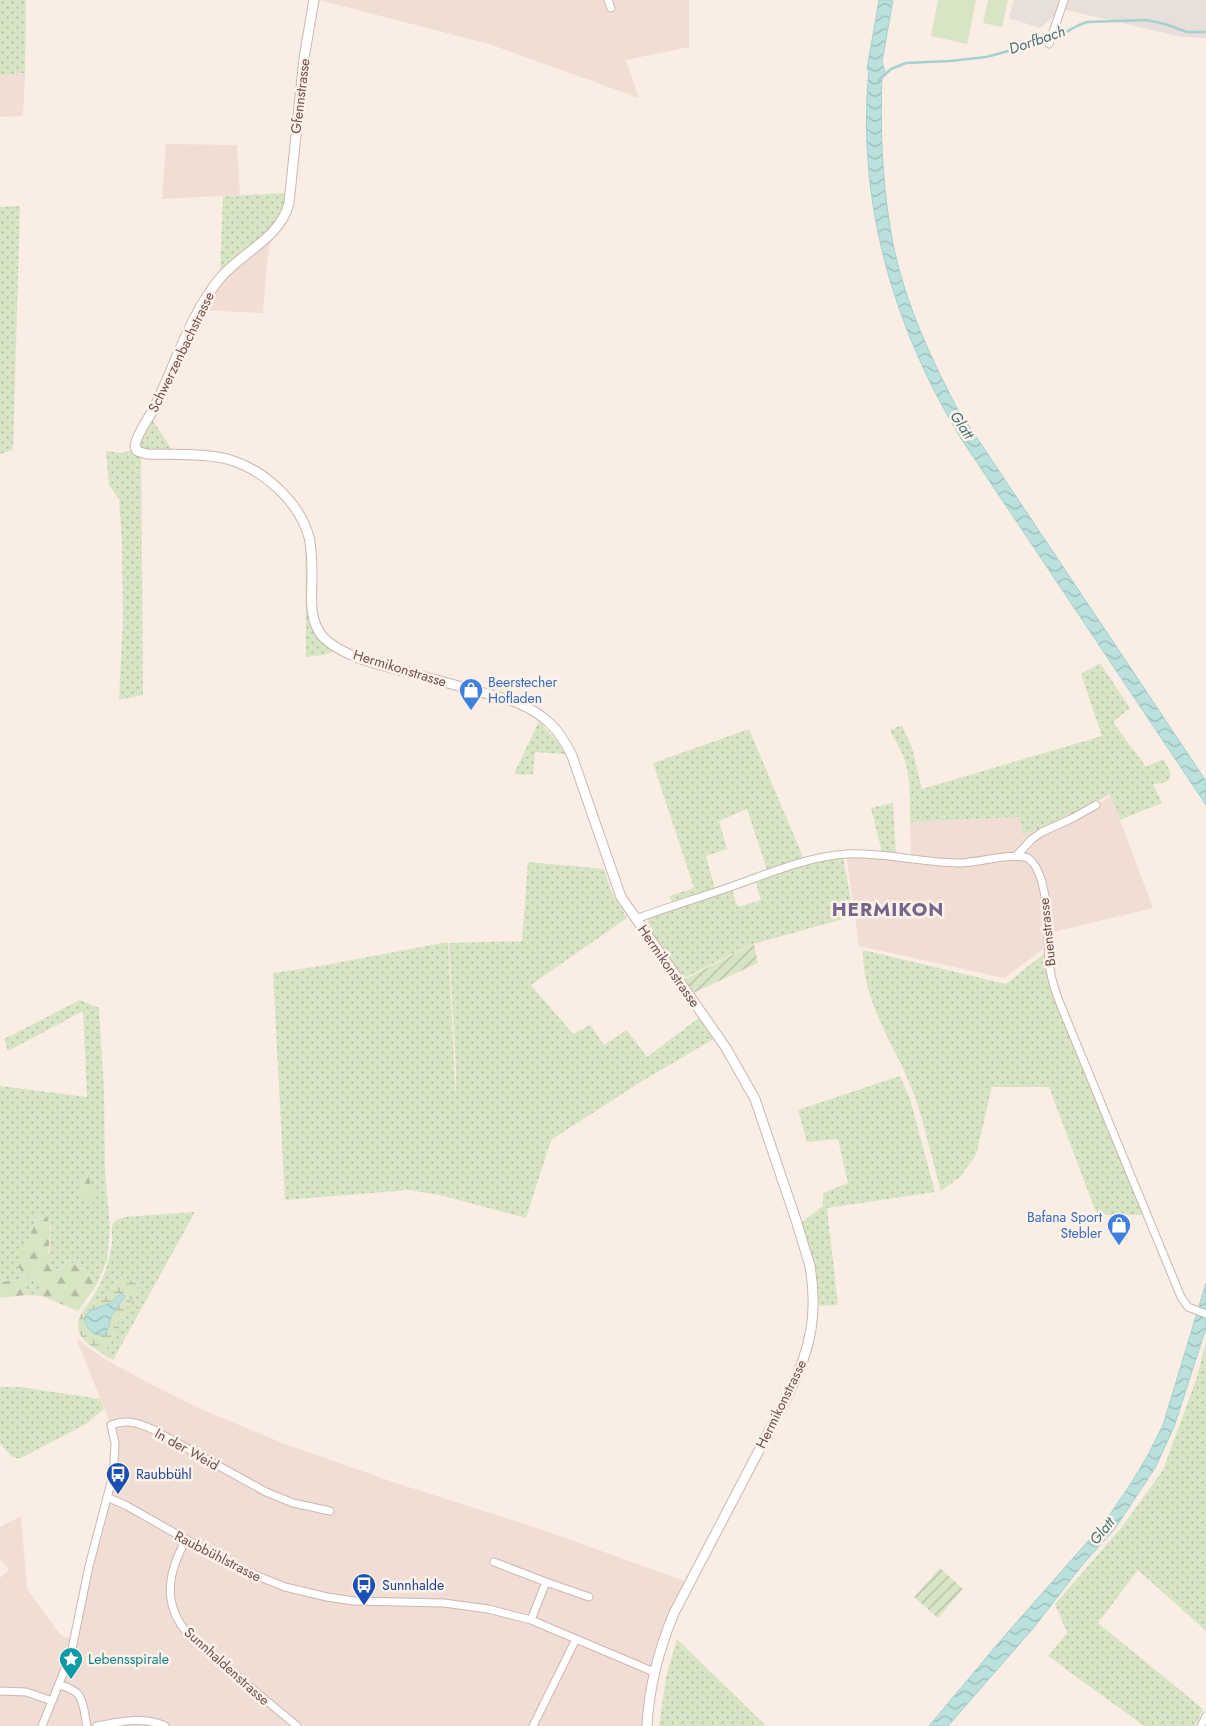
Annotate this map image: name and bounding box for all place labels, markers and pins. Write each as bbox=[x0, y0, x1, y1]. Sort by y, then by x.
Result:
place label: Beerstecher Hofladen bbox=[488, 672, 557, 708]
shop icon: Beerstecher Hofladen bbox=[458, 677, 484, 711]
place label: Bafana Sport Stebler bbox=[1027, 1207, 1103, 1243]
shop icon: Bafana Sport Stebler bbox=[1106, 1212, 1132, 1246]
bus stop icon: Raubbühl bbox=[105, 1461, 131, 1495]
place label: Raubbühl bbox=[136, 1464, 192, 1484]
bus stop icon: Sunnhalde bbox=[351, 1572, 377, 1606]
place label: Sunnhalde bbox=[382, 1575, 444, 1595]
place icon: Lebensspirale bbox=[58, 1646, 84, 1680]
place label: Lebensspirale bbox=[88, 1649, 169, 1669]

